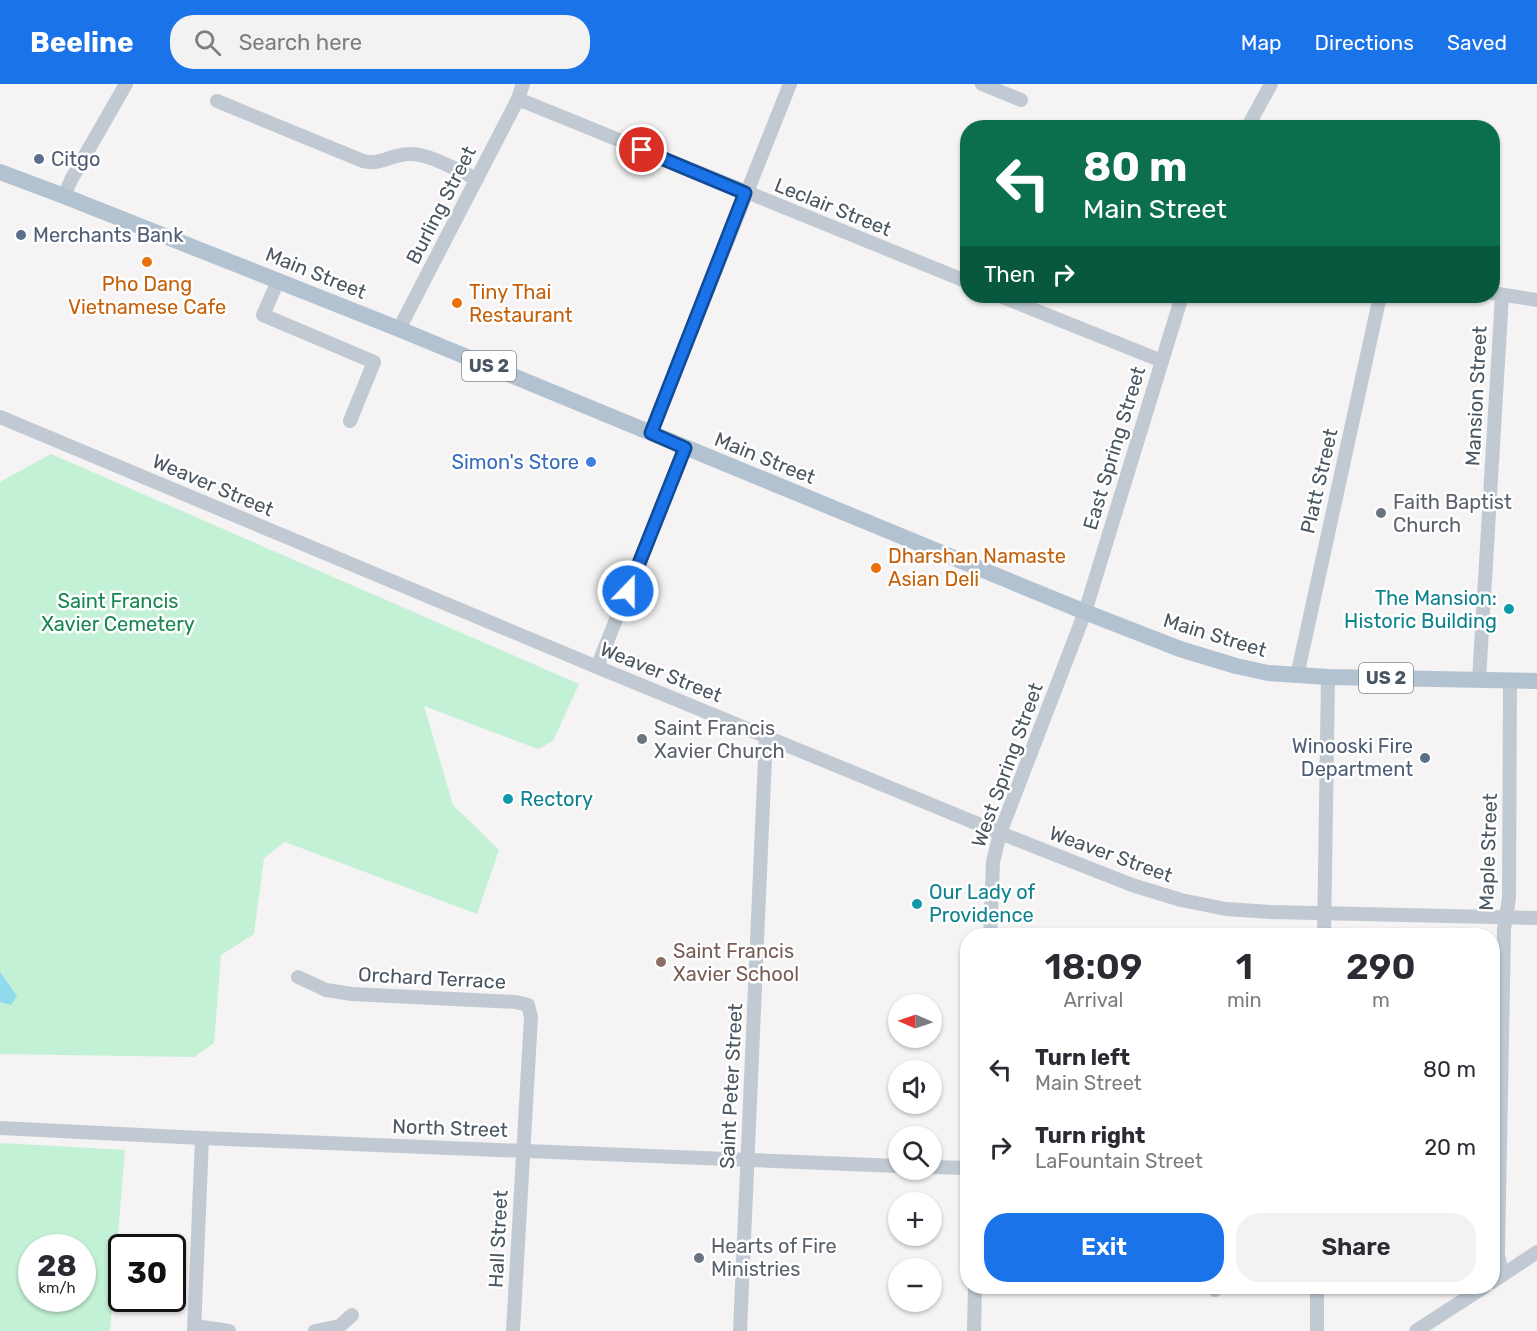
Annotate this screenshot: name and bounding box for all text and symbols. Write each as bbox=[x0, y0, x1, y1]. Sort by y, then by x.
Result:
search box bbox=[170, 15, 590, 69]
text: Beeline bbox=[30, 26, 134, 59]
icon: search bbox=[191, 26, 224, 59]
text: Search here bbox=[239, 29, 362, 56]
text: Map bbox=[1241, 30, 1282, 55]
text: Directions bbox=[1315, 30, 1414, 55]
text: Saved bbox=[1447, 30, 1507, 55]
pin bbox=[616, 124, 667, 175]
icon: arrive bbox=[625, 133, 658, 166]
street label: Burling Street bbox=[401, 142, 481, 268]
text: 80 m bbox=[1083, 142, 1187, 192]
icon: left bbox=[984, 144, 1062, 222]
place label: Citgo bbox=[51, 147, 100, 171]
marker: Citgo bbox=[32, 152, 46, 166]
street label: Leclair Street bbox=[771, 173, 895, 241]
text: Main Street bbox=[1083, 193, 1227, 225]
place label: Merchants Bank bbox=[33, 223, 184, 247]
marker: Merchants Bank bbox=[14, 228, 28, 242]
street label: Main Street bbox=[262, 242, 370, 304]
marker: Pho Dang Vietnamese Cafe bbox=[140, 255, 154, 269]
icon: right bbox=[1047, 258, 1080, 291]
text: Then bbox=[984, 261, 1035, 288]
place label: Pho Dang Vietnamese Cafe bbox=[68, 272, 226, 319]
place label: Tiny Thai Restaurant bbox=[469, 280, 573, 327]
marker: Tiny Thai Restaurant bbox=[450, 296, 464, 310]
street label: Mansion Street bbox=[1460, 325, 1492, 467]
road number: US 2 bbox=[462, 351, 516, 381]
street label: East Spring Street bbox=[1078, 363, 1150, 533]
street label: Platt Street bbox=[1295, 426, 1343, 536]
street label: Main Street bbox=[711, 427, 819, 489]
street label: Weaver Street bbox=[149, 449, 277, 521]
place label: Simon's Store bbox=[452, 450, 579, 474]
marker: Simon's Store bbox=[584, 455, 598, 469]
place label: Faith Baptist Church bbox=[1393, 490, 1512, 537]
marker: Faith Baptist Church bbox=[1374, 506, 1388, 520]
place label: Dharshan Namaste Asian Deli bbox=[888, 544, 1066, 591]
position arrow bbox=[596, 559, 660, 623]
marker: Dharshan Namaste Asian Deli bbox=[869, 561, 883, 575]
place label: The Mansion: Historic Building bbox=[1344, 586, 1497, 633]
park label: Saint Francis Xavier Cemetery bbox=[41, 589, 195, 636]
marker: The Mansion: Historic Building bbox=[1502, 602, 1516, 616]
street label: Main Street bbox=[1161, 608, 1270, 662]
street label: Weaver Street bbox=[597, 637, 726, 707]
road number: US 2 bbox=[1359, 663, 1413, 693]
street label: West Spring Street bbox=[966, 679, 1048, 851]
place label: Saint Francis Xavier Church bbox=[654, 716, 785, 763]
marker: Saint Francis Xavier Church bbox=[635, 732, 649, 746]
place label: Winooski Fire Department bbox=[1292, 734, 1413, 781]
marker: Winooski Fire Department bbox=[1418, 751, 1432, 765]
place label: Rectory bbox=[520, 787, 593, 811]
marker: Rectory bbox=[501, 792, 515, 806]
street label: Maple Street bbox=[1474, 793, 1502, 911]
street label: Weaver Street bbox=[1046, 821, 1176, 887]
place label: Our Lady of Providence bbox=[929, 880, 1036, 927]
marker: Our Lady of Providence bbox=[910, 897, 924, 911]
place label: Saint Francis Xavier School bbox=[673, 939, 799, 986]
text: 18:09 bbox=[1044, 945, 1143, 988]
text: 1 bbox=[1236, 945, 1253, 988]
text: 290 bbox=[1346, 945, 1416, 988]
marker: Saint Francis Xavier School bbox=[654, 955, 668, 969]
street label: Orchard Terrace bbox=[357, 962, 507, 994]
text: Arrival bbox=[1063, 988, 1123, 1012]
text: min bbox=[1227, 988, 1262, 1012]
text: m bbox=[1372, 988, 1390, 1012]
north arrow bbox=[888, 994, 942, 1048]
map controls bbox=[888, 994, 942, 1312]
street label: Saint Peter Street bbox=[715, 1002, 747, 1169]
text: Turn left bbox=[1035, 1044, 1130, 1071]
icon: left bbox=[984, 1053, 1017, 1086]
text: 80 m bbox=[1423, 1056, 1476, 1083]
button: sound bbox=[888, 1060, 942, 1114]
text: Main Street bbox=[1035, 1071, 1142, 1095]
street label: North Street bbox=[392, 1114, 508, 1142]
text: Turn right bbox=[1035, 1122, 1145, 1149]
button: search bbox=[888, 1126, 942, 1180]
icon: right bbox=[984, 1131, 1017, 1164]
text: 20 m bbox=[1424, 1134, 1476, 1161]
text: LaFountain Street bbox=[1035, 1149, 1203, 1173]
street label: Hall Street bbox=[483, 1189, 513, 1288]
button: + bbox=[888, 1192, 942, 1246]
button: Exit bbox=[984, 1213, 1224, 1282]
button: Share bbox=[1236, 1213, 1476, 1282]
speed limit sign: 30 bbox=[108, 1234, 186, 1312]
place label: Hearts of Fire Ministries bbox=[711, 1234, 837, 1281]
text: 28 bbox=[37, 1248, 77, 1284]
marker: Hearts of Fire Ministries bbox=[692, 1251, 706, 1265]
button: − bbox=[888, 1258, 942, 1312]
text: km/h bbox=[38, 1279, 76, 1297]

